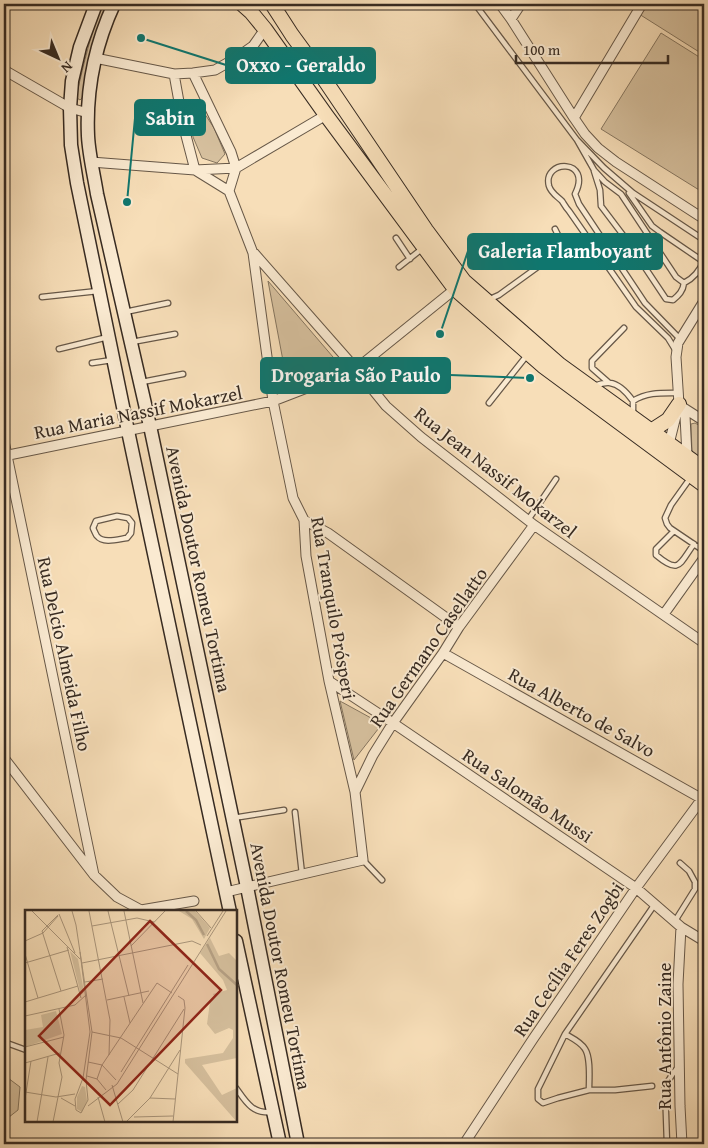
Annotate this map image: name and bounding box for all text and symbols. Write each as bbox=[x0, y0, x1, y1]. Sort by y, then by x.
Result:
north arrow bbox=[32, 32, 82, 82]
scale bar bbox=[516, 32, 668, 64]
text: 100 m bbox=[523, 39, 561, 60]
callout: Oxxo - Geraldo bbox=[226, 48, 375, 83]
text: Oxxo - Geraldo bbox=[236, 50, 366, 79]
text: N bbox=[56, 57, 77, 78]
callout: Sabin bbox=[135, 100, 205, 135]
text: Sabin bbox=[145, 103, 195, 132]
callout: Galeria Flamboyant bbox=[468, 234, 662, 269]
text: Galeria Flamboyant bbox=[478, 236, 652, 265]
callout: Drogaria São Paulo bbox=[261, 358, 450, 393]
text: Drogaria São Paulo bbox=[271, 360, 441, 389]
street label: Rua Maria Nassif Mokarzel bbox=[31, 378, 245, 446]
street label: Rua Jean Nassif Mokarzel bbox=[409, 400, 583, 544]
street label: Avenida Doutor Romeu Tortima bbox=[159, 443, 239, 695]
street label: Rua Tranquilo Prósperi bbox=[304, 515, 364, 701]
street label: Rua Delcio Almeida Filho bbox=[31, 554, 99, 754]
street label: Rua Germano Casellatto bbox=[362, 561, 494, 733]
street label: Rua Alberto de Salvo bbox=[503, 660, 661, 764]
street label: Rua Salomão Mussi bbox=[457, 741, 599, 849]
street label: Avenida Doutor Romeu Tortima bbox=[243, 840, 319, 1092]
street label: Rua Cecília Feres Zogbi bbox=[506, 876, 630, 1042]
inset map bbox=[25, 910, 238, 1123]
street label: Rua Antônio Zaine bbox=[650, 963, 678, 1109]

